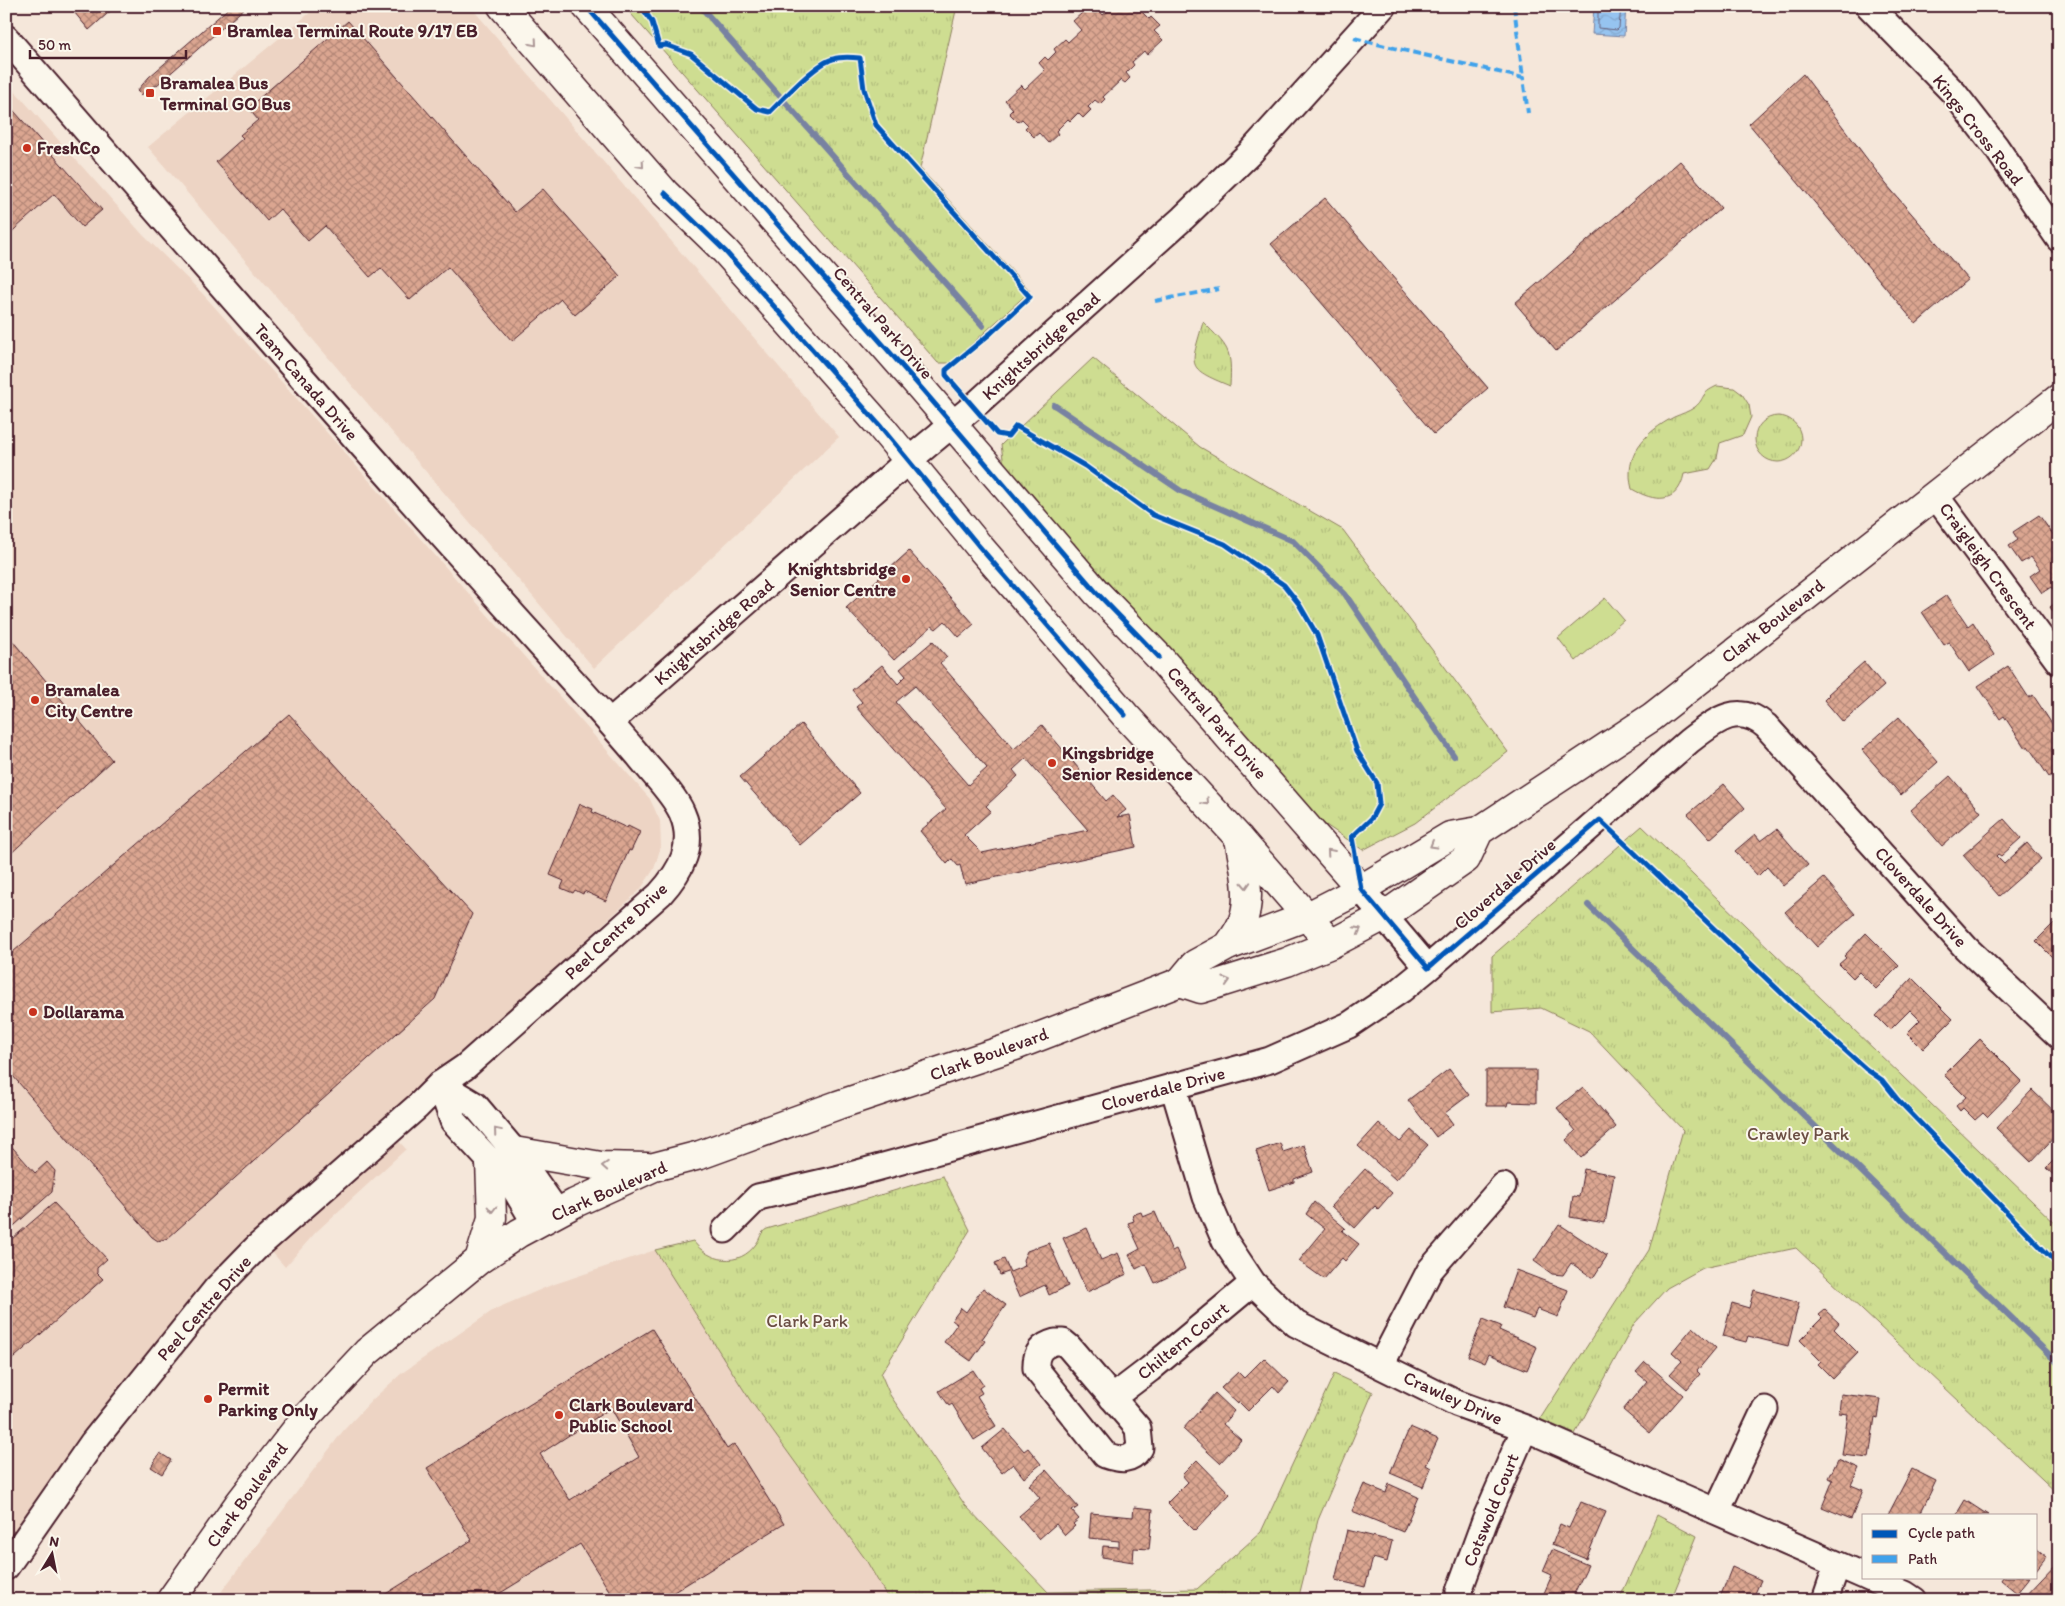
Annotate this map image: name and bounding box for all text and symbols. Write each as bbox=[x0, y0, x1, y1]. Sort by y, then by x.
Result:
place label: Bramlea Terminal Route 9/17 EB bbox=[227, 20, 478, 42]
marker: Bramlea Terminal Route 9/17 EB bbox=[211, 25, 223, 37]
scale bar bbox=[30, 28, 186, 60]
text: 50 m bbox=[38, 36, 71, 54]
one-way arrow bbox=[529, 37, 537, 46]
street label: Kings Cross Road bbox=[1928, 70, 2028, 190]
place label: Bramalea Bus Terminal GO Bus bbox=[159, 72, 291, 115]
marker: Bramalea Bus Terminal GO Bus bbox=[144, 87, 156, 99]
place label: FreshCo bbox=[37, 137, 100, 159]
marker: FreshCo bbox=[21, 142, 33, 154]
one-way arrow bbox=[636, 160, 645, 169]
street label: Central Park Drive bbox=[828, 262, 938, 384]
street label: Knightsbridge Road bbox=[977, 287, 1105, 405]
street label: Team Canada Drive bbox=[249, 319, 363, 445]
street label: Craigleigh Crescent bbox=[1935, 498, 2042, 634]
place label: Knightsbridge Senior Centre bbox=[788, 558, 896, 601]
marker: Knightsbridge Senior Centre bbox=[900, 573, 912, 585]
street label: Knightsbridge Road bbox=[650, 574, 778, 690]
street label: Clark Boulevard bbox=[1717, 574, 1829, 668]
street label: Central Park Drive bbox=[1162, 662, 1272, 784]
place label: Bramalea City Centre bbox=[45, 679, 133, 722]
marker: Bramalea City Centre bbox=[29, 694, 41, 706]
place label: Kingsbridge Senior Residence bbox=[1062, 742, 1193, 785]
marker: Kingsbridge Senior Residence bbox=[1046, 757, 1058, 769]
one-way arrow bbox=[1200, 797, 1209, 806]
street label: Cloverdale Drive bbox=[1450, 834, 1560, 934]
one-way arrow bbox=[1429, 839, 1438, 849]
street label: Cloverdale Drive bbox=[1870, 842, 1972, 952]
one-way arrow bbox=[1326, 848, 1335, 857]
street label: Peel Centre Drive bbox=[560, 878, 672, 984]
one-way arrow bbox=[1241, 881, 1252, 889]
one-way arrow bbox=[1352, 926, 1361, 936]
one-way arrow bbox=[1222, 977, 1230, 987]
place label: Dollarama bbox=[43, 1001, 125, 1023]
marker: Dollarama bbox=[27, 1006, 39, 1018]
street label: Clark Boulevard bbox=[927, 1022, 1051, 1086]
street label: Cloverdale Drive bbox=[1099, 1062, 1227, 1116]
park label: Crawley Park bbox=[1747, 1123, 1850, 1145]
one-way arrow bbox=[494, 1128, 503, 1137]
street label: Clark Boulevard bbox=[548, 1156, 670, 1226]
one-way arrow bbox=[601, 1160, 609, 1171]
one-way arrow bbox=[487, 1206, 497, 1214]
street label: Peel Centre Drive bbox=[152, 1251, 256, 1365]
street label: Chiltern Court bbox=[1133, 1297, 1233, 1385]
park label: Clark Park bbox=[766, 1310, 848, 1332]
street label: Crawley Drive bbox=[1400, 1366, 1506, 1430]
place label: Permit Parking Only bbox=[218, 1378, 318, 1421]
marker: Permit Parking Only bbox=[202, 1393, 214, 1405]
place label: Clark Boulevard Public School bbox=[569, 1394, 695, 1437]
marker: Clark Boulevard Public School bbox=[553, 1409, 565, 1421]
street label: Clark Boulevard bbox=[201, 1438, 293, 1552]
street label: Cotswold Court bbox=[1458, 1450, 1524, 1570]
legend bbox=[1862, 1514, 2038, 1578]
text: Cycle path bbox=[1908, 1524, 1975, 1542]
north arrow bbox=[28, 1528, 78, 1578]
text: N bbox=[48, 1532, 60, 1551]
text: Path bbox=[1908, 1550, 1937, 1568]

